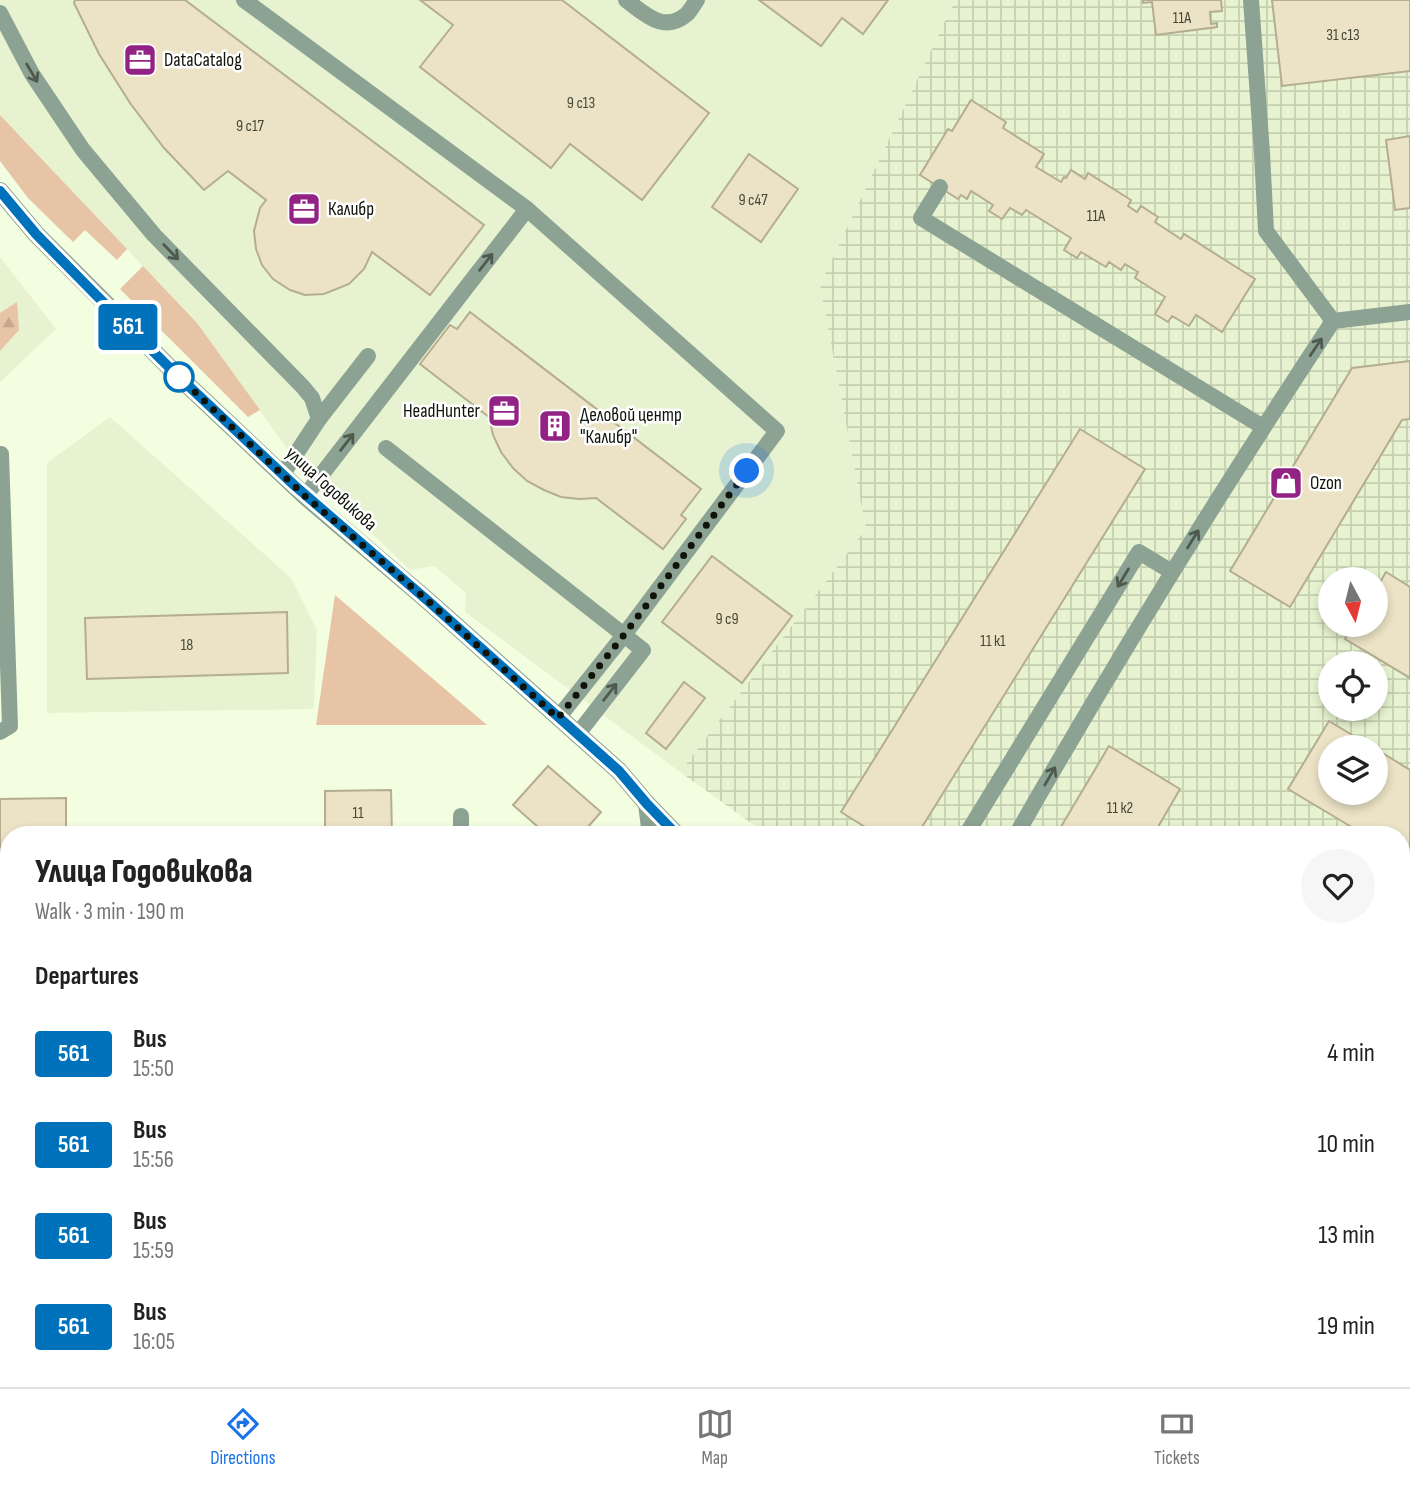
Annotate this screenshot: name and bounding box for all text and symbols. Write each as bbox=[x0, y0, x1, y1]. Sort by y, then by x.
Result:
house number: 11А bbox=[1173, 9, 1191, 28]
house number: 31 с13 bbox=[1326, 26, 1360, 45]
office icon: DataCatalog bbox=[121, 41, 159, 79]
place label: DataCatalog bbox=[164, 49, 242, 72]
one-way arrow bbox=[26, 62, 40, 82]
house number: 9 с13 bbox=[567, 94, 595, 113]
house number: 9 с17 bbox=[236, 117, 265, 136]
office icon: Калибр bbox=[285, 190, 323, 228]
house number: 9 с47 bbox=[738, 191, 768, 210]
place label: Калибр bbox=[328, 198, 374, 221]
house number: 11А bbox=[1087, 207, 1105, 226]
one-way arrow bbox=[163, 243, 180, 260]
one-way arrow bbox=[478, 253, 493, 272]
line badge: 561 bbox=[88, 304, 168, 350]
text: 561 bbox=[112, 312, 144, 341]
one-way arrow bbox=[1309, 338, 1323, 358]
unlabelled marker bbox=[164, 362, 194, 392]
office icon: HeadHunter bbox=[485, 392, 523, 430]
place label: HeadHunter bbox=[403, 400, 481, 423]
place label: Деловой центр "Калибр" bbox=[580, 404, 682, 449]
building icon: Деловой центр "Калибр" bbox=[536, 407, 574, 445]
one-way arrow bbox=[340, 433, 355, 452]
street label: улица Годовикова bbox=[280, 442, 382, 536]
your location bbox=[729, 453, 764, 488]
shop icon: Ozon bbox=[1267, 464, 1305, 502]
place label: Ozon bbox=[1310, 472, 1342, 495]
one-way arrow bbox=[1186, 529, 1200, 549]
one-way arrow bbox=[1116, 567, 1130, 587]
north arrow bbox=[1318, 567, 1388, 637]
map controls bbox=[1318, 567, 1388, 805]
house number: 9 с9 bbox=[715, 610, 739, 629]
house number: 11 к1 bbox=[980, 632, 1006, 651]
house number: 18 bbox=[181, 636, 193, 655]
button: locate bbox=[1318, 651, 1388, 721]
one-way arrow bbox=[602, 684, 617, 702]
button: layers bbox=[1318, 735, 1388, 805]
one-way arrow bbox=[1044, 766, 1058, 786]
house number: 11 к2 bbox=[1107, 799, 1133, 818]
house number: 11 bbox=[352, 804, 364, 823]
button: heart bbox=[1301, 849, 1375, 923]
text: Улица Годовикова bbox=[35, 852, 253, 892]
text: Walk · 3 min · 190 m bbox=[35, 898, 184, 926]
text: Departures bbox=[35, 961, 139, 992]
text: Bus bbox=[133, 1024, 167, 1055]
text: 4 min bbox=[1327, 1038, 1375, 1069]
text: 561 bbox=[58, 1039, 89, 1068]
text: 15:50 bbox=[133, 1055, 174, 1083]
text: Bus bbox=[133, 1115, 167, 1146]
text: 10 min bbox=[1318, 1129, 1375, 1160]
text: 561 bbox=[58, 1130, 89, 1159]
text: 15:56 bbox=[133, 1146, 174, 1174]
text: Bus bbox=[133, 1206, 167, 1237]
text: 13 min bbox=[1318, 1220, 1375, 1251]
text: 561 bbox=[58, 1221, 89, 1250]
text: 15:59 bbox=[133, 1237, 174, 1265]
text: Bus bbox=[133, 1297, 167, 1328]
text: 19 min bbox=[1318, 1311, 1375, 1342]
text: 561 bbox=[58, 1312, 89, 1341]
text: 16:05 bbox=[133, 1328, 175, 1356]
tab: Directions bbox=[210, 1405, 275, 1470]
tab: Map bbox=[696, 1405, 734, 1470]
tab: Tickets bbox=[1154, 1405, 1200, 1470]

